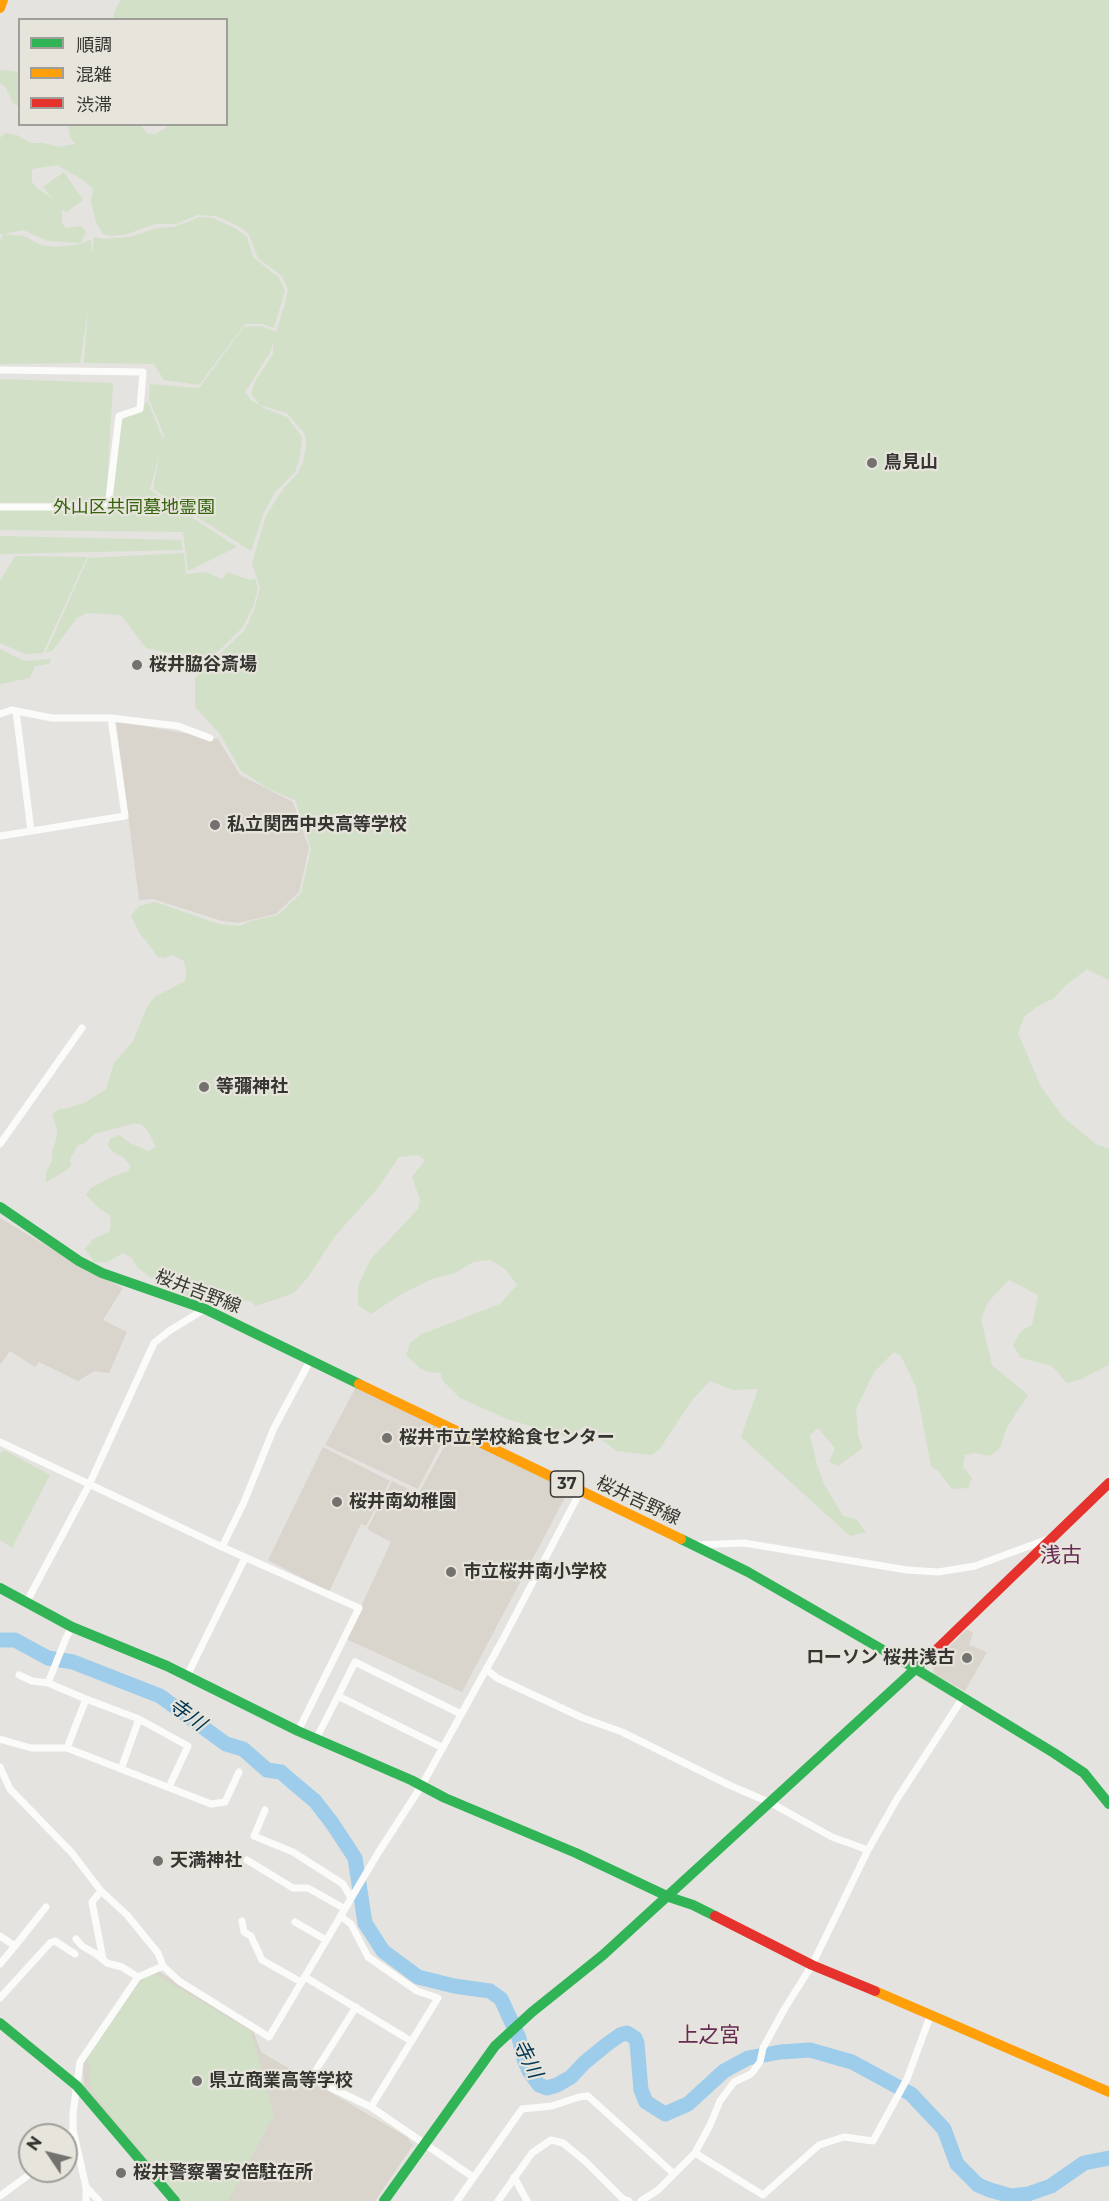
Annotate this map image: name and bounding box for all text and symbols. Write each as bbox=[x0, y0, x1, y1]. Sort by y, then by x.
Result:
legend bbox=[18, 18, 228, 126]
text: 順調 bbox=[76, 34, 112, 56]
text: 混雑 bbox=[76, 64, 112, 86]
text: 渋滞 bbox=[76, 94, 112, 116]
place label: 鳥見山 bbox=[884, 452, 938, 474]
marker: 鳥見山 bbox=[865, 456, 879, 470]
park label: 外山区共同墓地霊園 bbox=[53, 497, 215, 519]
place label: 桜井脇谷斎場 bbox=[149, 654, 257, 676]
marker: 桜井脇谷斎場 bbox=[130, 658, 144, 672]
place label: 私立関西中央高等学校 bbox=[227, 814, 407, 836]
marker: 私立関西中央高等学校 bbox=[208, 818, 222, 832]
place label: 等彌神社 bbox=[216, 1076, 288, 1098]
marker: 等彌神社 bbox=[197, 1080, 211, 1094]
street label: 桜井吉野線 bbox=[152, 1266, 244, 1318]
place label: 桜井市立学校給食センター bbox=[399, 1427, 615, 1449]
marker: 桜井市立学校給食センター bbox=[380, 1431, 394, 1445]
road number: 37 bbox=[550, 1471, 584, 1497]
street label: 桜井吉野線 bbox=[593, 1472, 683, 1530]
place label: 桜井南幼稚園 bbox=[349, 1491, 457, 1513]
marker: 桜井南幼稚園 bbox=[330, 1495, 344, 1509]
district label: 浅古 bbox=[1040, 1543, 1082, 1569]
place label: 市立桜井南小学校 bbox=[463, 1561, 607, 1583]
marker: 市立桜井南小学校 bbox=[444, 1565, 458, 1579]
place label: ローソン 桜井浅古 bbox=[806, 1647, 955, 1669]
marker: ローソン 桜井浅古 bbox=[960, 1651, 974, 1665]
water label: 寺川 bbox=[164, 1694, 210, 1736]
place label: 天満神社 bbox=[170, 1850, 242, 1872]
marker: 天満神社 bbox=[151, 1854, 165, 1868]
district label: 上之宮 bbox=[678, 2023, 740, 2049]
water label: 寺川 bbox=[507, 2036, 547, 2082]
place label: 県立商業高等学校 bbox=[209, 2070, 353, 2092]
marker: 県立商業高等学校 bbox=[190, 2074, 204, 2088]
north arrow bbox=[18, 2123, 78, 2183]
text: N bbox=[23, 2133, 46, 2154]
place label: 桜井警察署安倍駐在所 bbox=[133, 2162, 313, 2184]
marker: 桜井警察署安倍駐在所 bbox=[114, 2166, 128, 2180]

